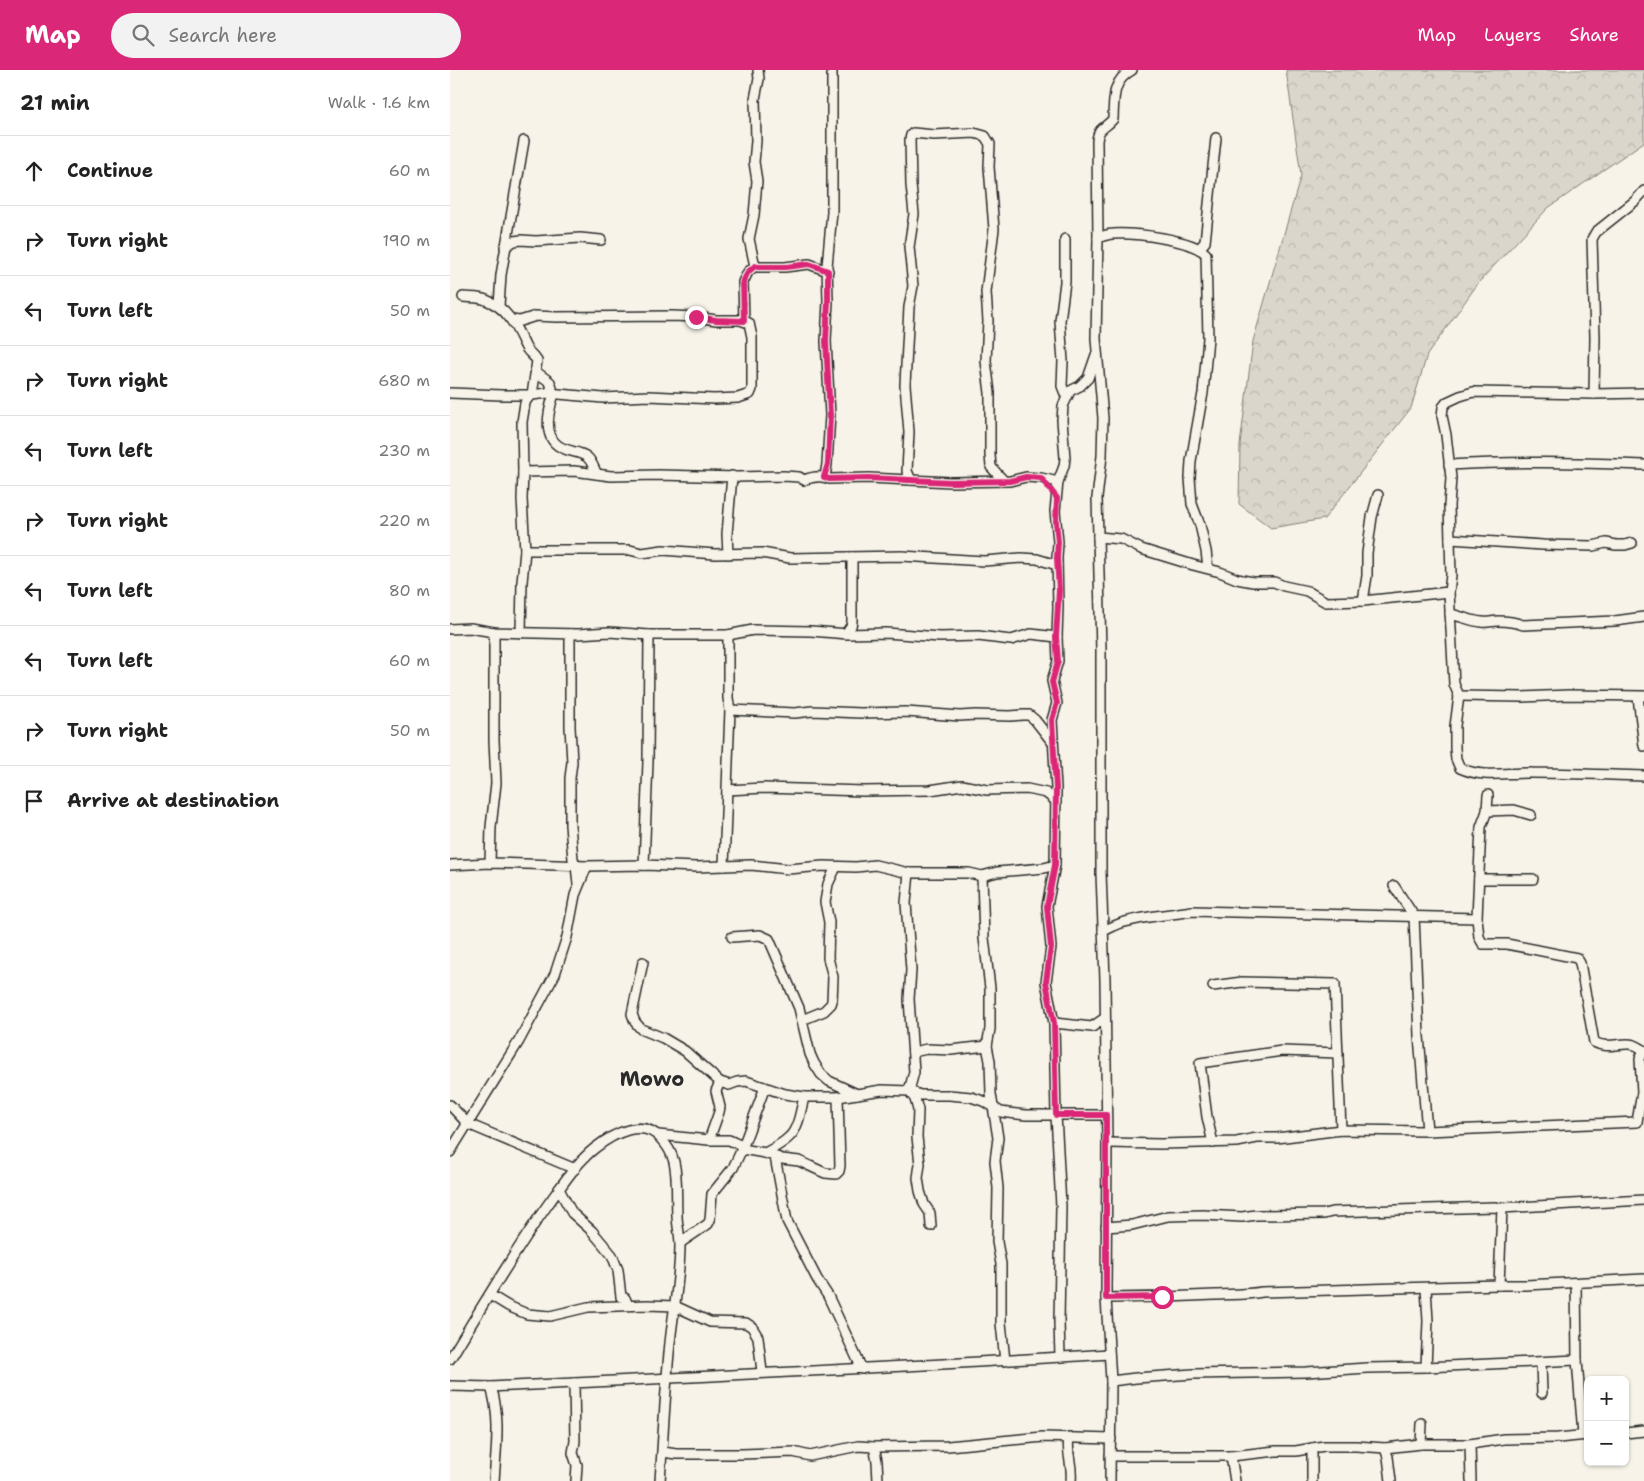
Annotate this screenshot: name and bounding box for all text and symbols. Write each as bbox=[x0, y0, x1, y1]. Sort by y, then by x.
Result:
search box bbox=[111, 13, 461, 58]
text: Map bbox=[25, 19, 81, 51]
icon: search bbox=[129, 21, 157, 49]
text: Search here bbox=[169, 23, 277, 48]
text: Map bbox=[1418, 23, 1456, 47]
text: Layers bbox=[1484, 23, 1541, 47]
text: Share bbox=[1569, 23, 1619, 47]
text: 21 min bbox=[20, 89, 90, 117]
text: Walk · 1.6 km bbox=[328, 92, 430, 113]
icon: ahead bbox=[20, 157, 48, 185]
text: Continue bbox=[67, 158, 153, 183]
text: 60 m bbox=[389, 160, 430, 181]
icon: right bbox=[20, 227, 48, 255]
text: Turn right bbox=[67, 228, 168, 253]
text: 190 m bbox=[383, 230, 430, 251]
icon: left bbox=[20, 297, 48, 325]
text: Turn left bbox=[67, 298, 153, 323]
text: 50 m bbox=[390, 300, 430, 321]
route end bbox=[685, 306, 708, 329]
icon: right bbox=[20, 367, 48, 395]
text: Turn right bbox=[67, 368, 168, 393]
text: 680 m bbox=[378, 370, 430, 391]
icon: left bbox=[20, 437, 48, 465]
text: Turn left bbox=[67, 438, 153, 463]
text: 230 m bbox=[378, 440, 430, 461]
icon: right bbox=[20, 507, 48, 535]
text: Turn right bbox=[67, 508, 168, 533]
text: 220 m bbox=[378, 510, 430, 531]
icon: left bbox=[20, 577, 48, 605]
text: Turn left bbox=[67, 578, 153, 603]
text: 80 m bbox=[389, 580, 430, 601]
icon: left bbox=[20, 647, 48, 675]
text: Turn left bbox=[67, 648, 153, 673]
text: 60 m bbox=[389, 650, 430, 671]
icon: right bbox=[20, 717, 48, 745]
text: Turn right bbox=[67, 718, 168, 743]
text: 50 m bbox=[390, 720, 430, 741]
icon: arrive bbox=[20, 787, 48, 815]
text: Arrive at destination bbox=[67, 788, 279, 813]
district label: Mowo bbox=[620, 1066, 684, 1092]
route start bbox=[1151, 1286, 1174, 1309]
map controls bbox=[1584, 1376, 1629, 1466]
button: + bbox=[1584, 1376, 1629, 1421]
button: − bbox=[1584, 1421, 1629, 1466]

